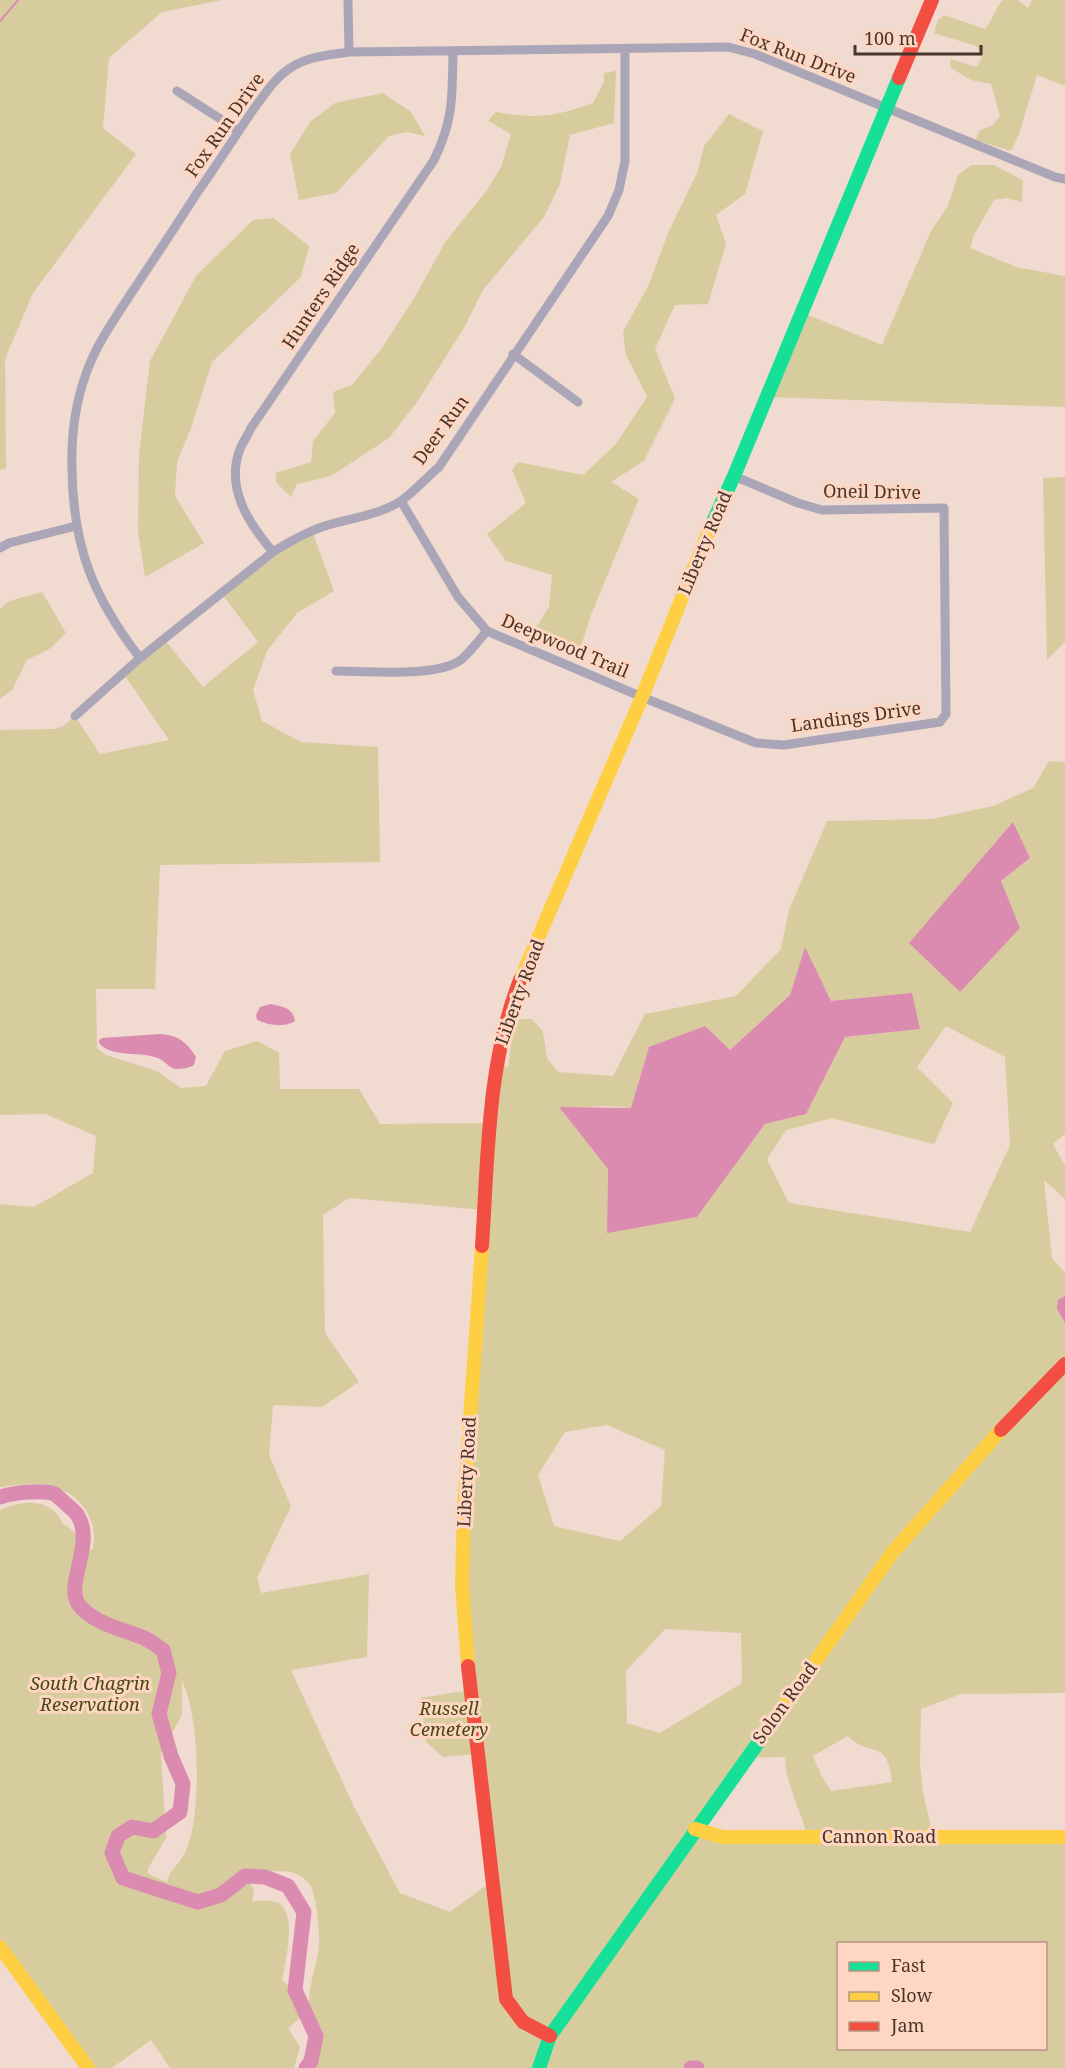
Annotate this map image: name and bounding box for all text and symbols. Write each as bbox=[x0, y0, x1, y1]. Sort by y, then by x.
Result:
scale bar bbox=[855, 18, 981, 56]
street label: Fox Run Drive bbox=[737, 22, 860, 88]
text: 100 m bbox=[864, 26, 916, 50]
street label: Fox Run Drive bbox=[179, 67, 269, 181]
street label: Hunters Ridge bbox=[276, 238, 364, 353]
street label: Deer Run bbox=[407, 390, 474, 469]
street label: Oneil Drive bbox=[823, 478, 921, 504]
street label: Liberty Road bbox=[671, 487, 737, 598]
street label: Deepwood Trail bbox=[498, 607, 633, 683]
street label: Landings Drive bbox=[789, 695, 923, 737]
street label: Liberty Road bbox=[489, 936, 549, 1048]
street label: Liberty Road bbox=[451, 1416, 481, 1528]
street label: Solon Road bbox=[746, 1657, 822, 1748]
park label: South Chagrin Reservation bbox=[30, 1671, 150, 1716]
park label: Russell Cemetery bbox=[410, 1696, 488, 1741]
street label: Cannon Road bbox=[822, 1824, 936, 1848]
legend bbox=[837, 1942, 1047, 2050]
text: Fast bbox=[891, 1953, 926, 1977]
text: Slow bbox=[891, 1983, 933, 2007]
text: Jam bbox=[890, 2013, 925, 2037]

